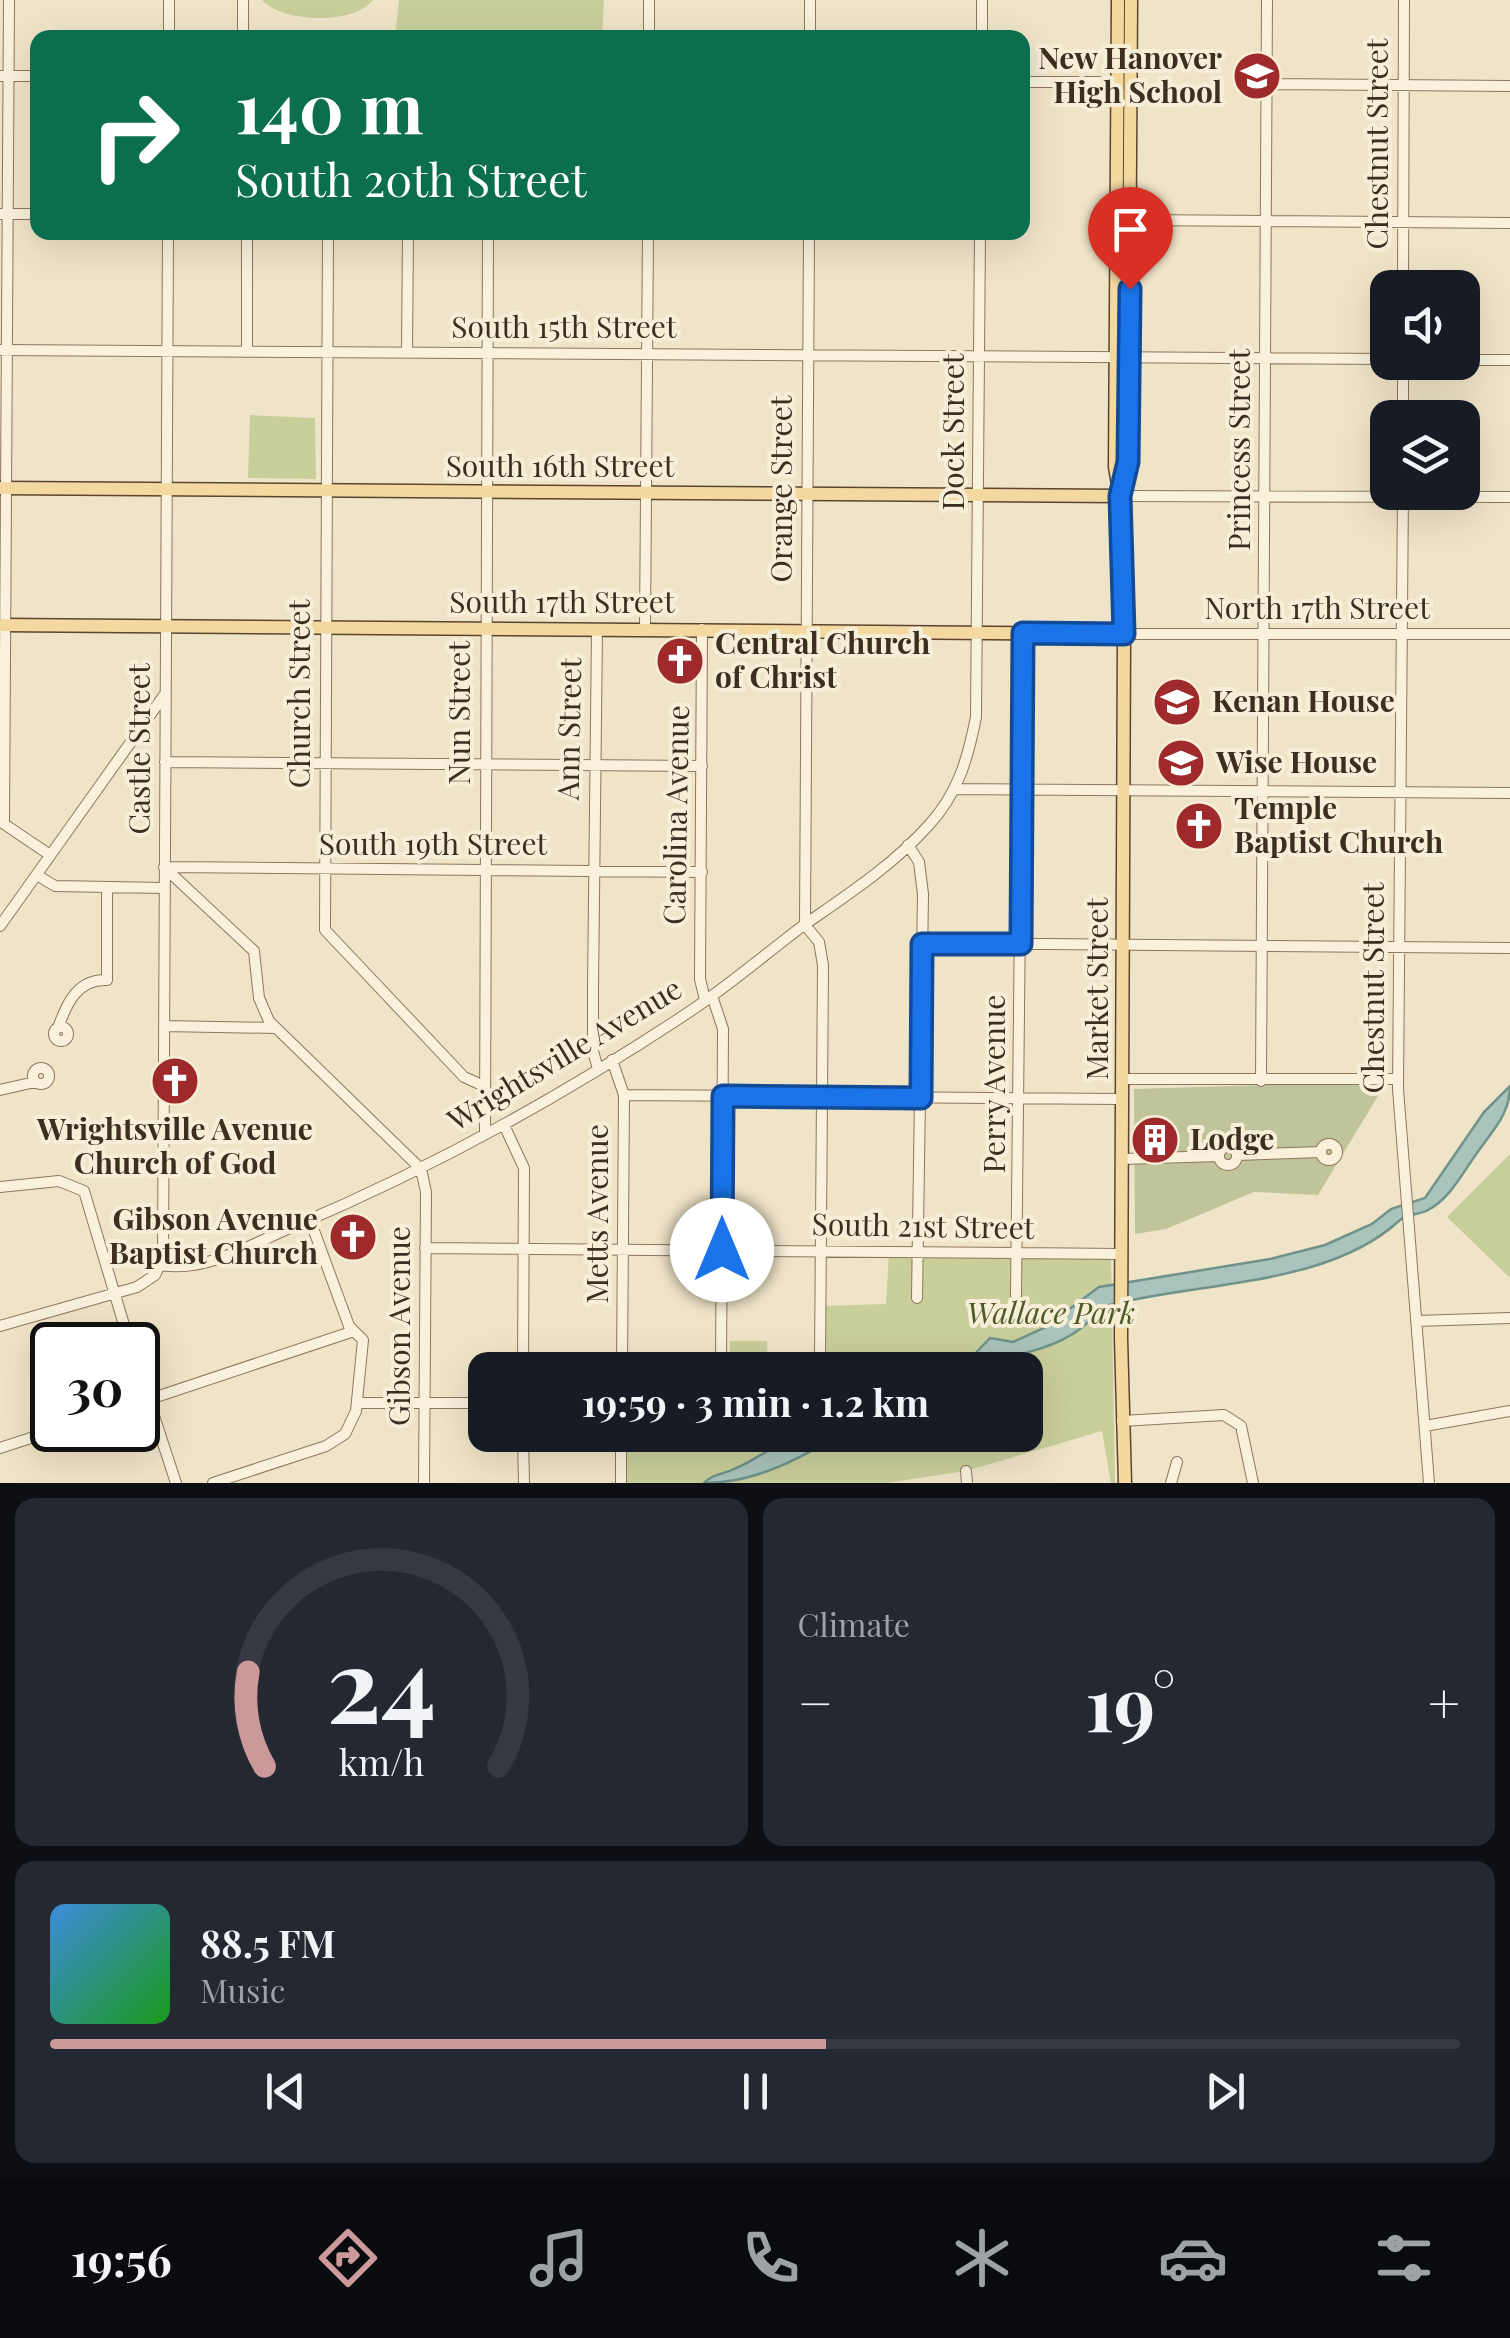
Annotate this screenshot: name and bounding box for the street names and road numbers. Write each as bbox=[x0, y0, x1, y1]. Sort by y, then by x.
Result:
street label: Chestnut Street bbox=[1356, 38, 1396, 249]
street label: South 15th Street bbox=[451, 306, 677, 346]
street label: Princess Street bbox=[1218, 349, 1258, 551]
street label: Dock Street bbox=[932, 353, 972, 510]
street label: Orange Street bbox=[760, 395, 800, 582]
street label: South 16th Street bbox=[446, 445, 675, 485]
street label: South 17th Street bbox=[449, 581, 675, 621]
street label: North 17th Street bbox=[1204, 587, 1430, 627]
street label: Church Street bbox=[278, 599, 318, 788]
street label: Nun Street bbox=[438, 641, 478, 785]
street label: Ann Street bbox=[547, 657, 589, 802]
street label: Castle Street bbox=[118, 663, 158, 835]
street label: Carolina Avenue bbox=[653, 705, 697, 925]
street label: South 19th Street bbox=[319, 823, 548, 863]
street label: Chestnut Street bbox=[1352, 882, 1392, 1093]
street label: Market Street bbox=[1076, 897, 1116, 1080]
street label: Wrightsville Avenue bbox=[439, 968, 688, 1140]
street label: Perry Avenue bbox=[973, 995, 1013, 1173]
street label: Metts Avenue bbox=[576, 1124, 616, 1304]
street label: South 21st Street bbox=[811, 1203, 1035, 1247]
street label: Gibson Avenue bbox=[378, 1226, 418, 1426]

